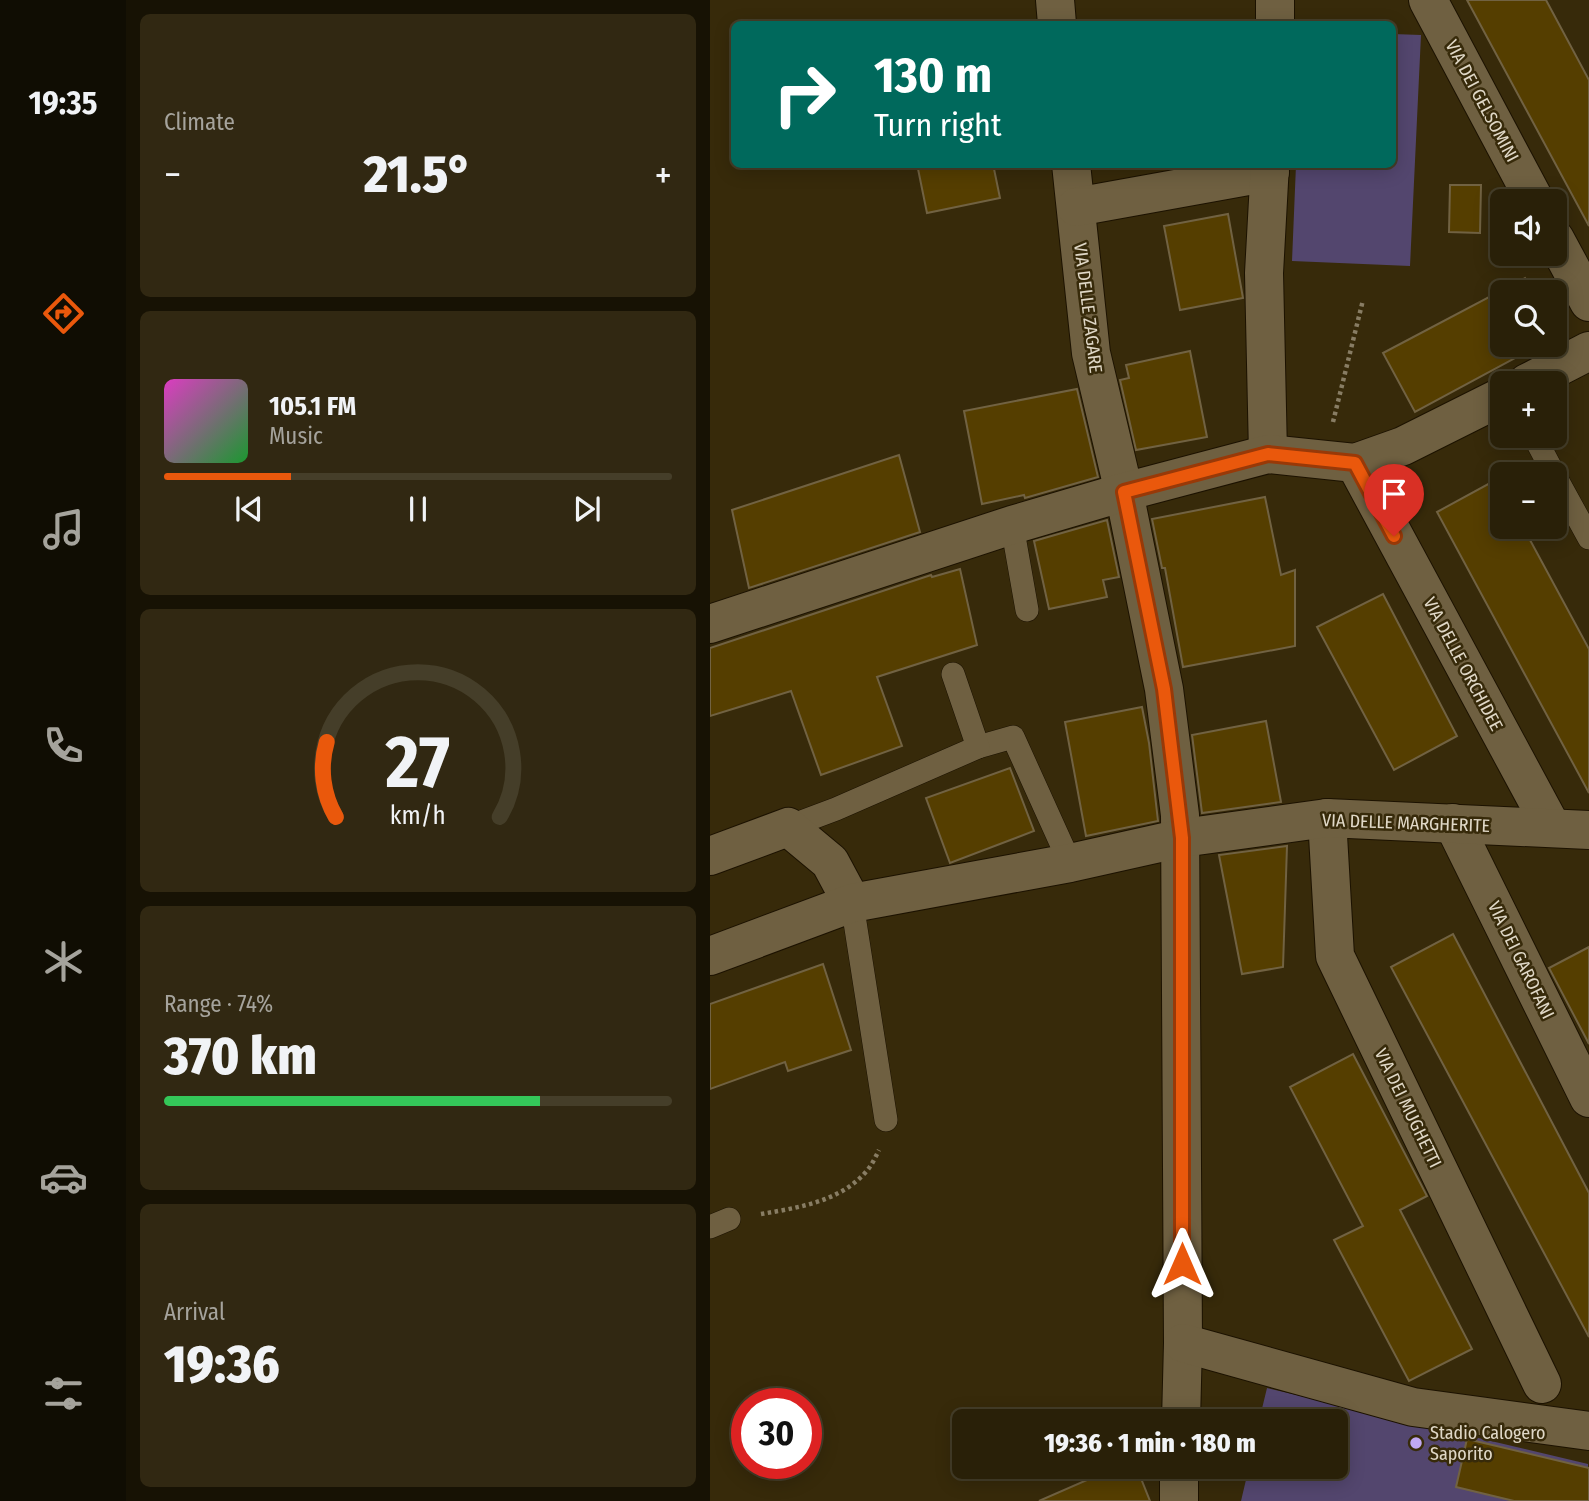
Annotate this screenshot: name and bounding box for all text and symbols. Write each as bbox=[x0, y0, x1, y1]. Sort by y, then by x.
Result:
street label: VIA DEI GELSOMINI bbox=[1441, 36, 1523, 166]
text: 130 m bbox=[874, 46, 992, 105]
icon: right bbox=[759, 49, 850, 140]
text: 19:35 bbox=[29, 84, 97, 122]
text: Turn right bbox=[874, 106, 1001, 144]
text: Climate bbox=[164, 108, 235, 136]
text: 21.5° bbox=[364, 143, 472, 206]
text: − bbox=[164, 152, 181, 198]
text: + bbox=[655, 152, 672, 198]
map controls bbox=[1490, 189, 1567, 539]
button: sound bbox=[1490, 189, 1567, 266]
street label: VIA DELLE ZAGARE bbox=[1069, 242, 1107, 374]
button: search bbox=[1490, 280, 1567, 357]
icon: directions bbox=[39, 289, 88, 338]
button: + bbox=[1490, 371, 1567, 448]
text: 105.1 FM bbox=[269, 391, 356, 422]
text: Music bbox=[269, 422, 323, 450]
button: − bbox=[1490, 462, 1567, 539]
pin bbox=[1364, 464, 1424, 536]
icon: arrive bbox=[1375, 475, 1413, 513]
icon: previous bbox=[230, 490, 268, 528]
icon: pause bbox=[399, 490, 437, 528]
icon: next bbox=[568, 490, 606, 528]
icon: music bbox=[39, 505, 88, 554]
street label: VIA DELLE ORCHIDEE bbox=[1419, 593, 1507, 735]
text: 27 bbox=[385, 719, 450, 806]
icon: phone bbox=[39, 721, 88, 770]
text: km/h bbox=[390, 800, 446, 830]
street label: VIA DELLE MARGHERITE bbox=[1322, 809, 1490, 837]
street label: VIA DEI GAROFANI bbox=[1483, 898, 1559, 1022]
icon: climate bbox=[39, 937, 88, 986]
text: Range · 74% bbox=[164, 990, 273, 1018]
text: 370 km bbox=[164, 1025, 317, 1088]
street label: VIA DEI MUGHETTI bbox=[1370, 1045, 1446, 1171]
icon: car bbox=[39, 1153, 88, 1202]
position arrow bbox=[1145, 1227, 1219, 1301]
text: Arrival bbox=[164, 1298, 225, 1326]
text: 19:36 bbox=[164, 1333, 280, 1396]
icon: filters bbox=[39, 1369, 88, 1418]
speed limit sign: 30 bbox=[731, 1388, 822, 1479]
place label: Stadio Calogero Saporito bbox=[1430, 1422, 1545, 1465]
text: 19:36 · 1 min · 180 m bbox=[1044, 1428, 1256, 1459]
marker: Stadio Calogero Saporito bbox=[1408, 1435, 1424, 1451]

